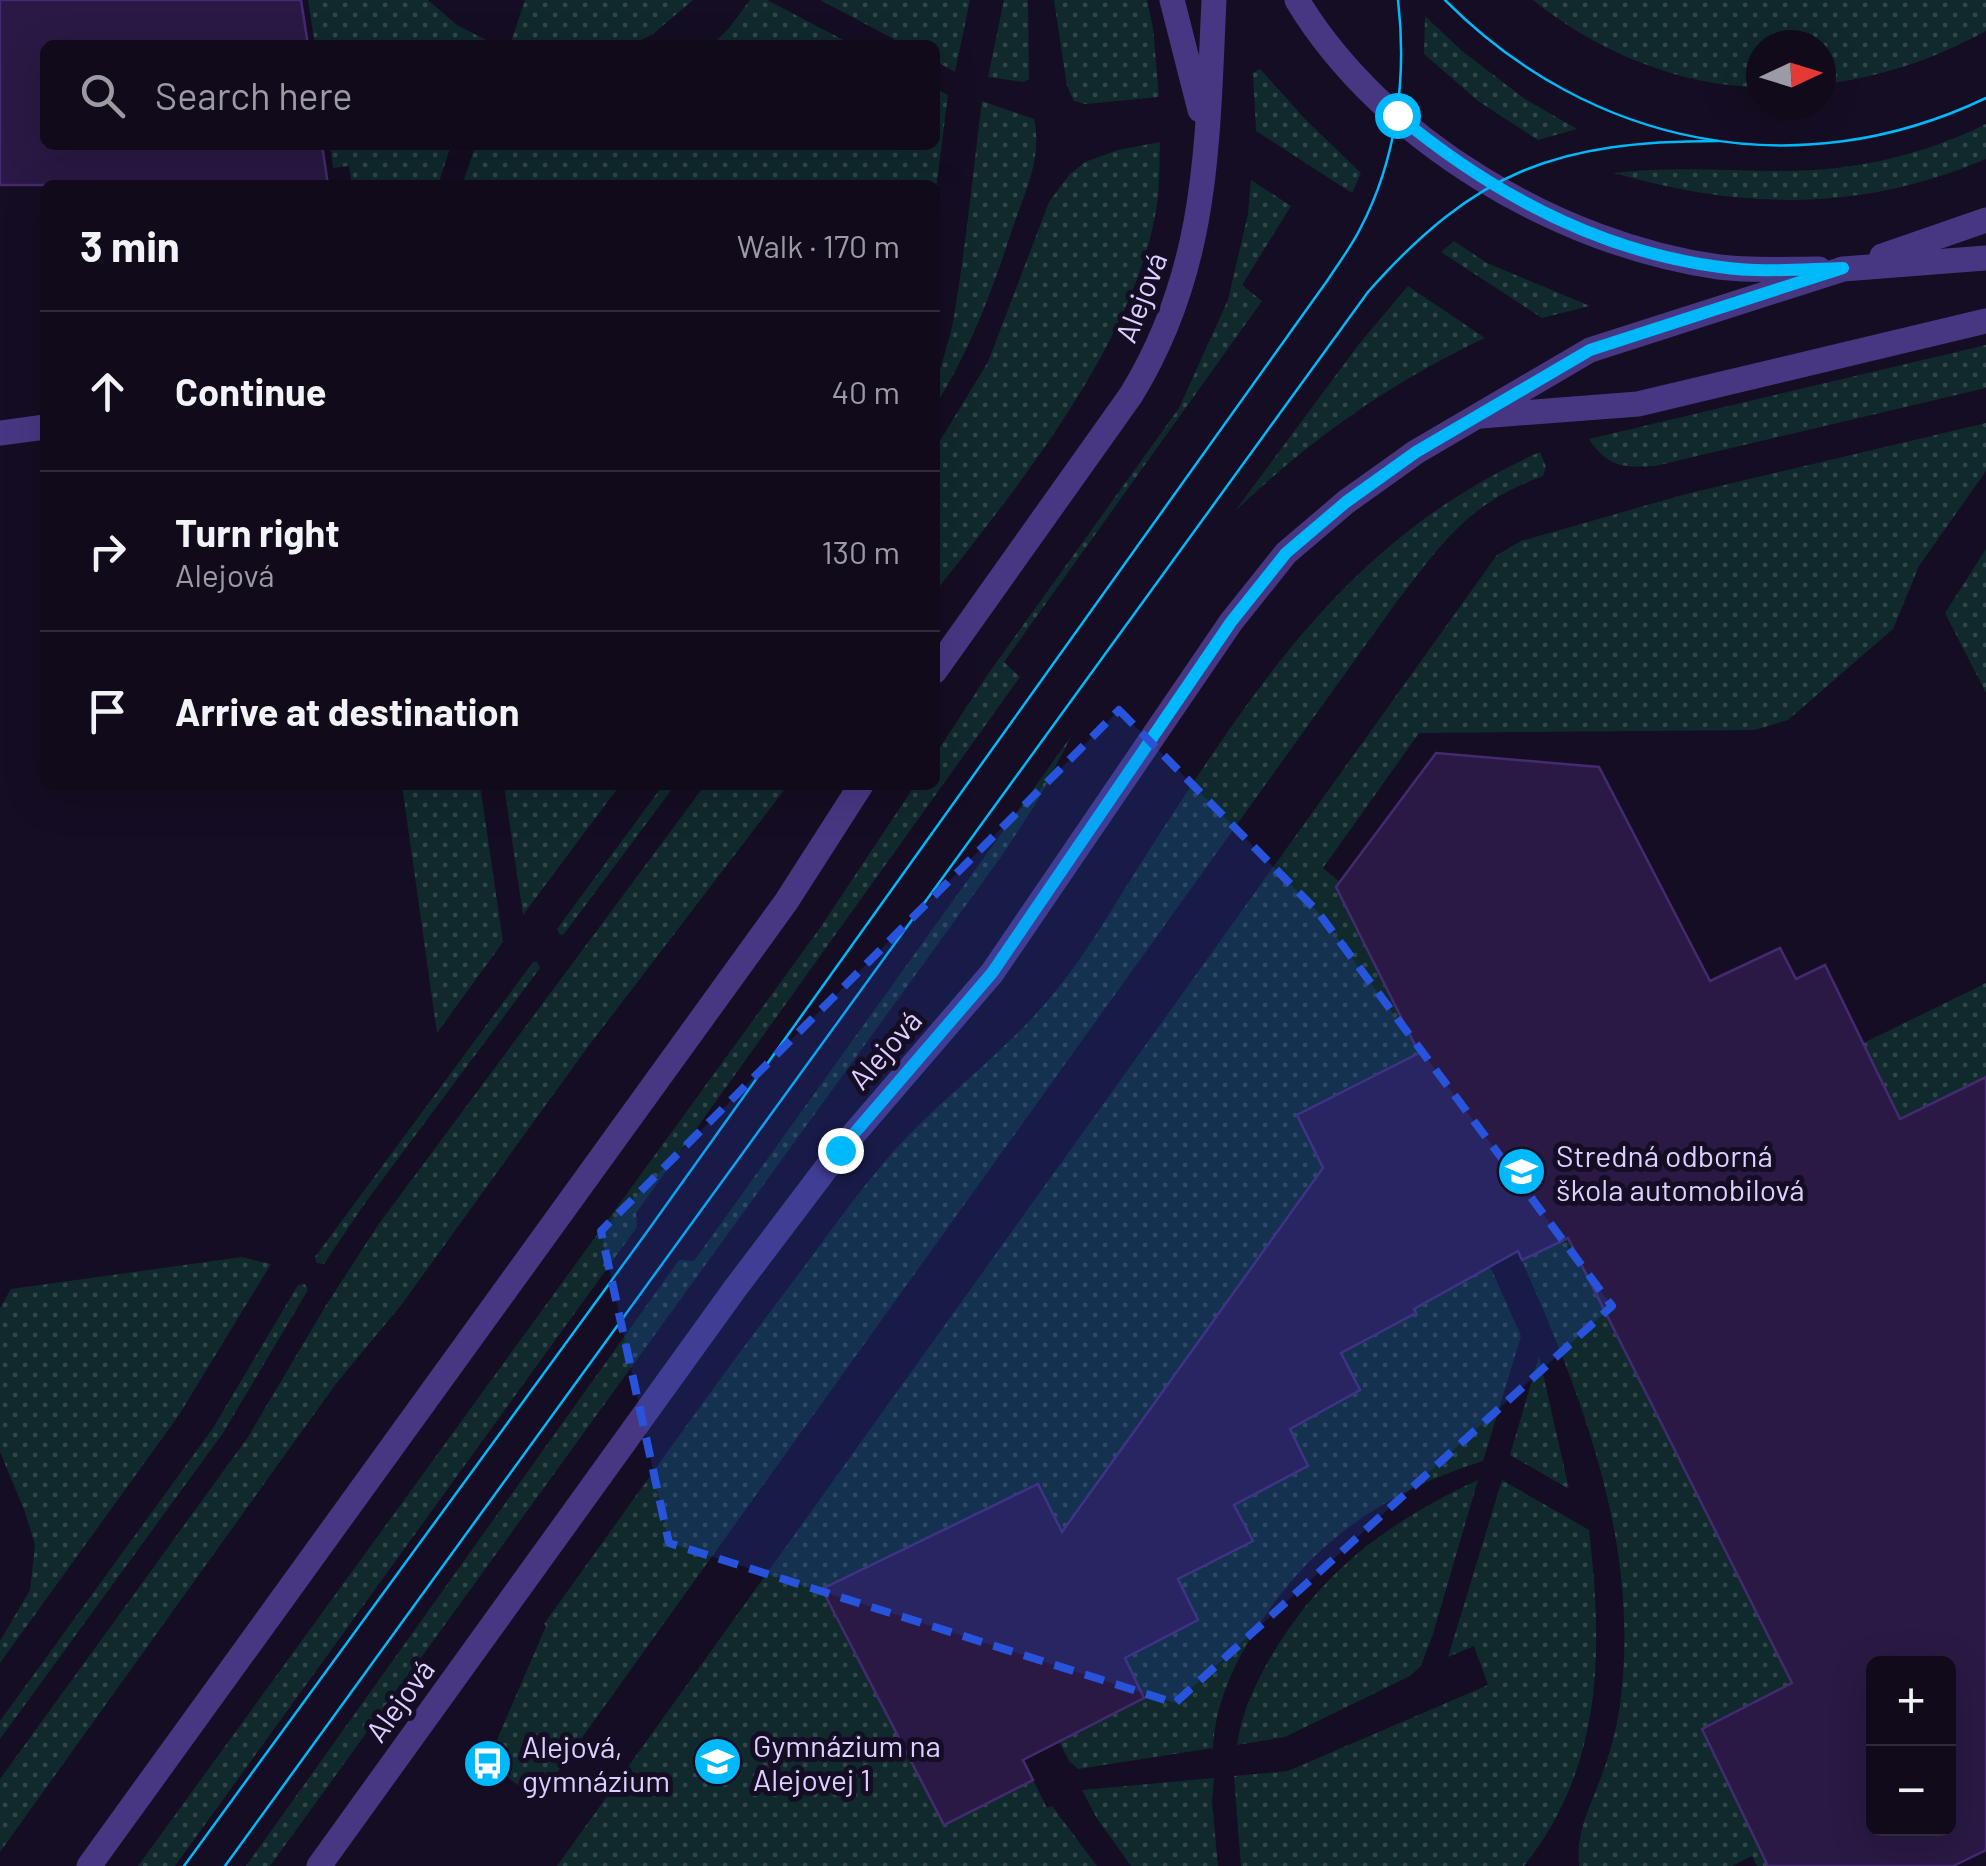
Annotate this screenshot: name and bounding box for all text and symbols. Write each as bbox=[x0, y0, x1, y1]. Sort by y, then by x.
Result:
north arrow bbox=[1746, 30, 1836, 120]
search box bbox=[40, 40, 940, 150]
icon: search bbox=[75, 68, 130, 123]
text: Search here bbox=[155, 72, 353, 118]
route start bbox=[1375, 93, 1421, 139]
text: 3 min bbox=[80, 220, 180, 270]
text: Walk · 170 m bbox=[737, 226, 900, 264]
street label: Alejová bbox=[1106, 247, 1174, 347]
icon: ahead bbox=[80, 364, 135, 419]
text: Continue bbox=[175, 368, 326, 414]
text: 40 m bbox=[831, 372, 900, 410]
text: Turn right bbox=[175, 509, 340, 555]
icon: right bbox=[80, 524, 135, 579]
text: 130 m bbox=[821, 532, 900, 570]
text: Alejová bbox=[175, 555, 275, 593]
icon: arrive bbox=[80, 684, 135, 739]
text: Arrive at destination bbox=[175, 688, 520, 734]
street label: Alejová bbox=[840, 1002, 928, 1096]
route end bbox=[818, 1128, 864, 1174]
place label: Stredná odborná škola automobilová bbox=[1556, 1137, 1805, 1207]
school or university icon: Stredná odborná škola automobilová bbox=[1495, 1146, 1547, 1198]
street label: Alejová bbox=[357, 1652, 441, 1748]
map controls bbox=[1866, 1656, 1956, 1836]
button: + bbox=[1866, 1656, 1956, 1746]
place label: Gymnázium na Alejovej 1 bbox=[753, 1727, 941, 1797]
place label: Alejová, gymnázium bbox=[522, 1728, 670, 1798]
school or university icon: Gymnázium na Alejovej 1 bbox=[692, 1736, 744, 1788]
bus stop icon: Alejová, gymnázium bbox=[461, 1737, 513, 1789]
button: − bbox=[1866, 1746, 1956, 1836]

